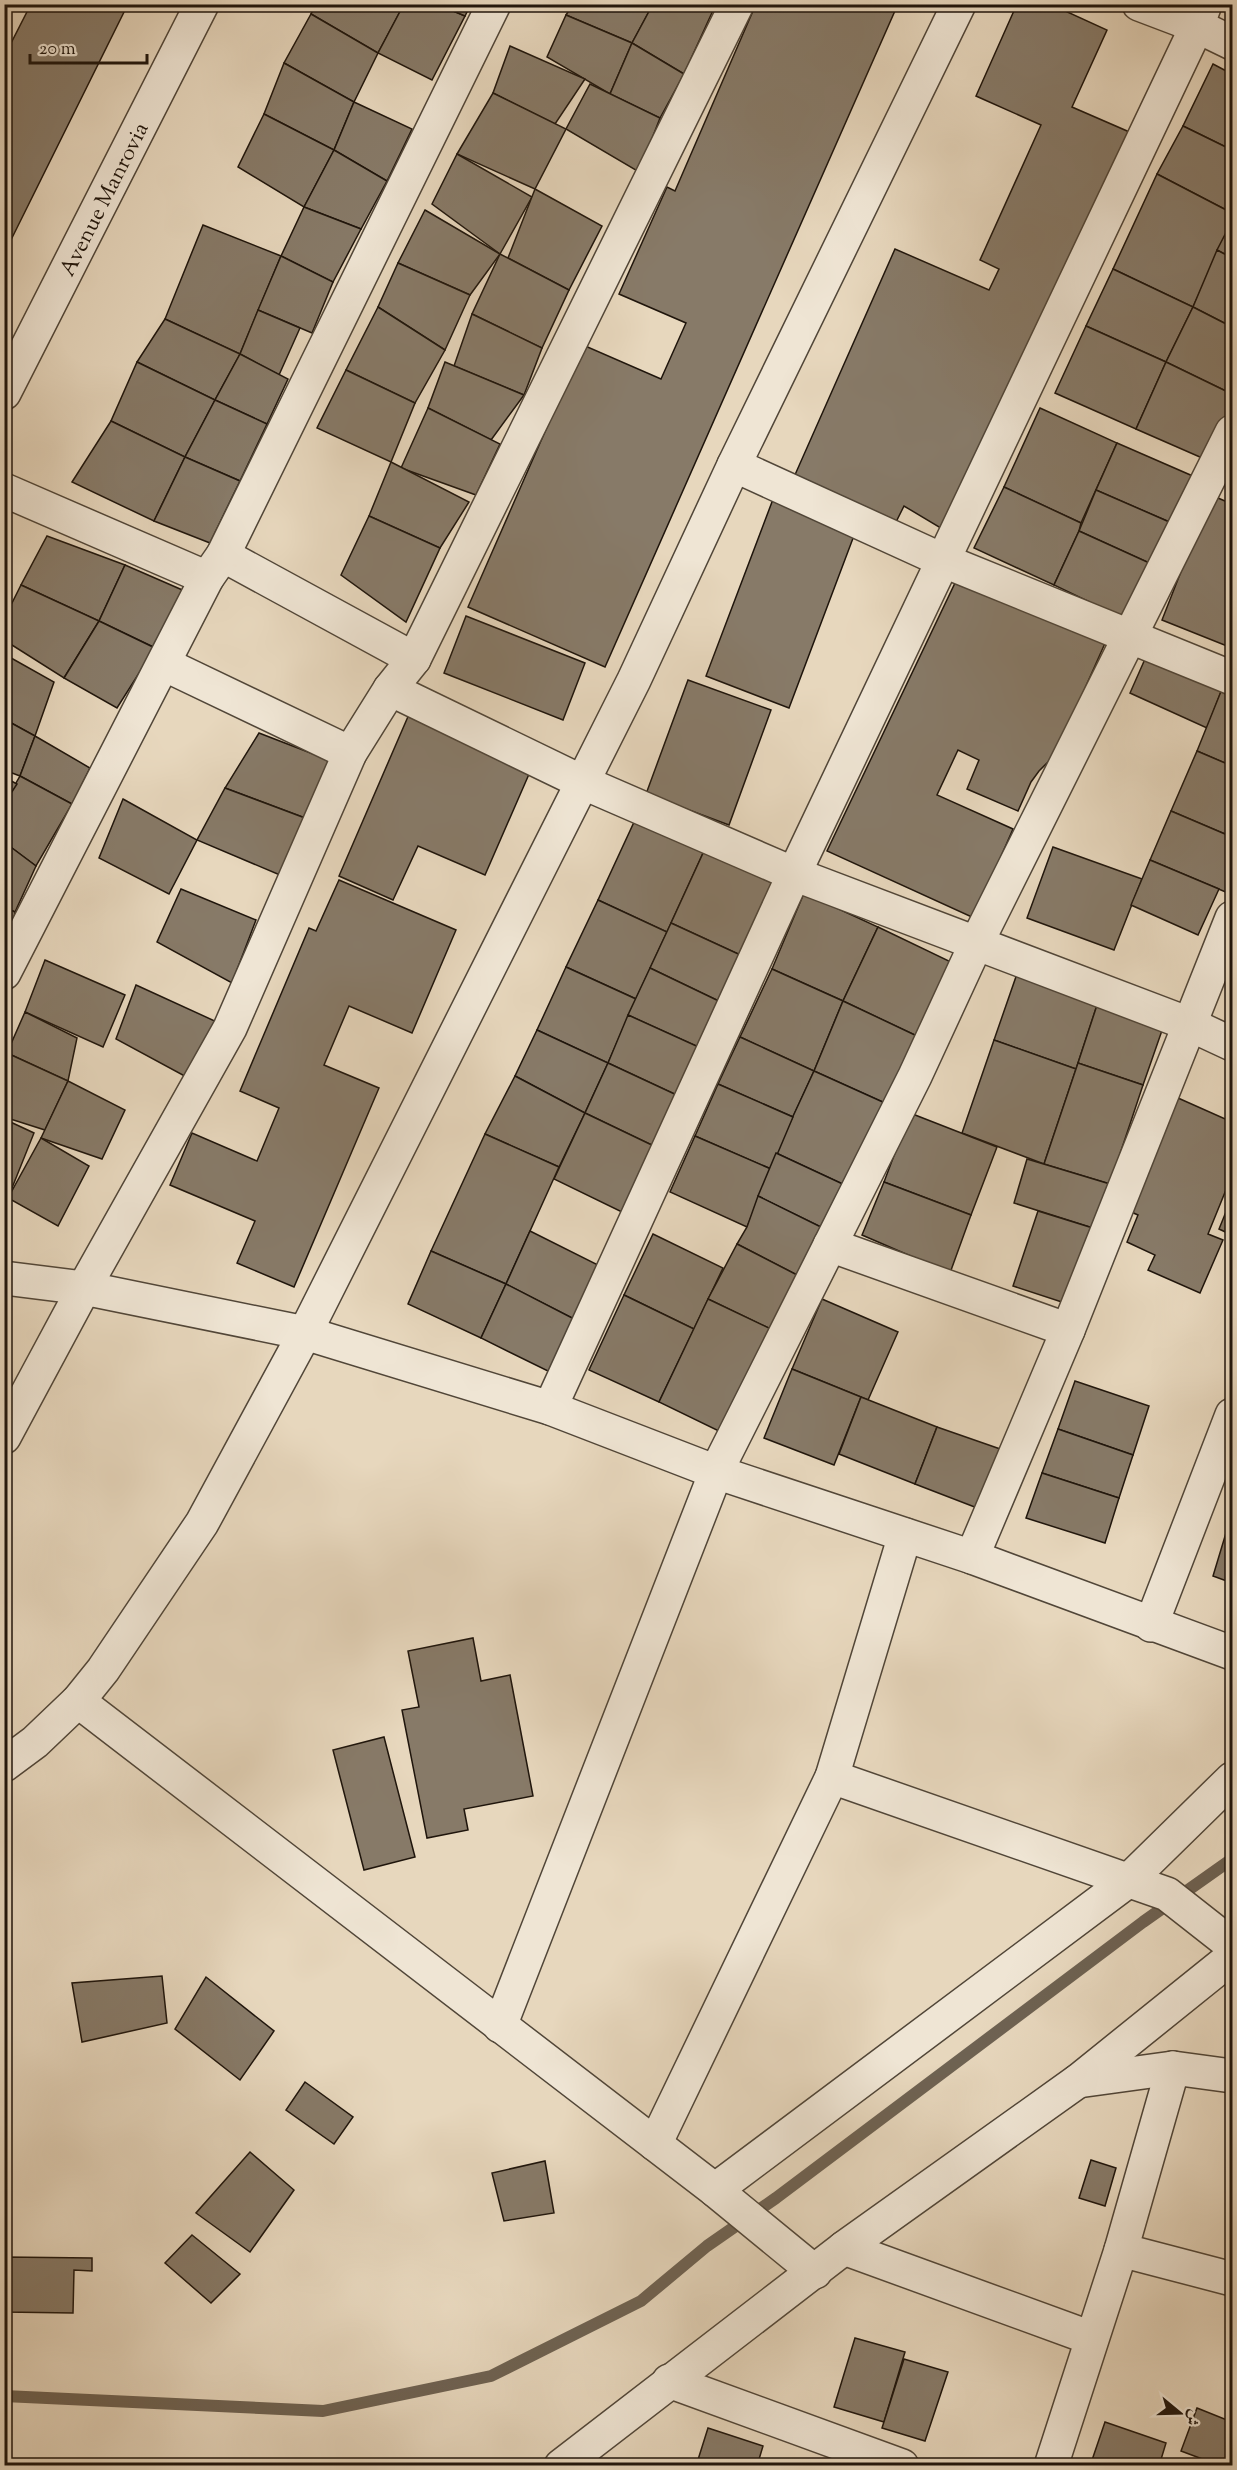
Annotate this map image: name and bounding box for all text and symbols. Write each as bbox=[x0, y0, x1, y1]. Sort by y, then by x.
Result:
scale bar bbox=[30, 27, 147, 65]
text: 20 m bbox=[39, 37, 76, 63]
street label: Avenue Manrovia bbox=[53, 118, 158, 283]
north arrow bbox=[1150, 2383, 1210, 2443]
text: ش bbox=[1178, 2406, 1205, 2428]

